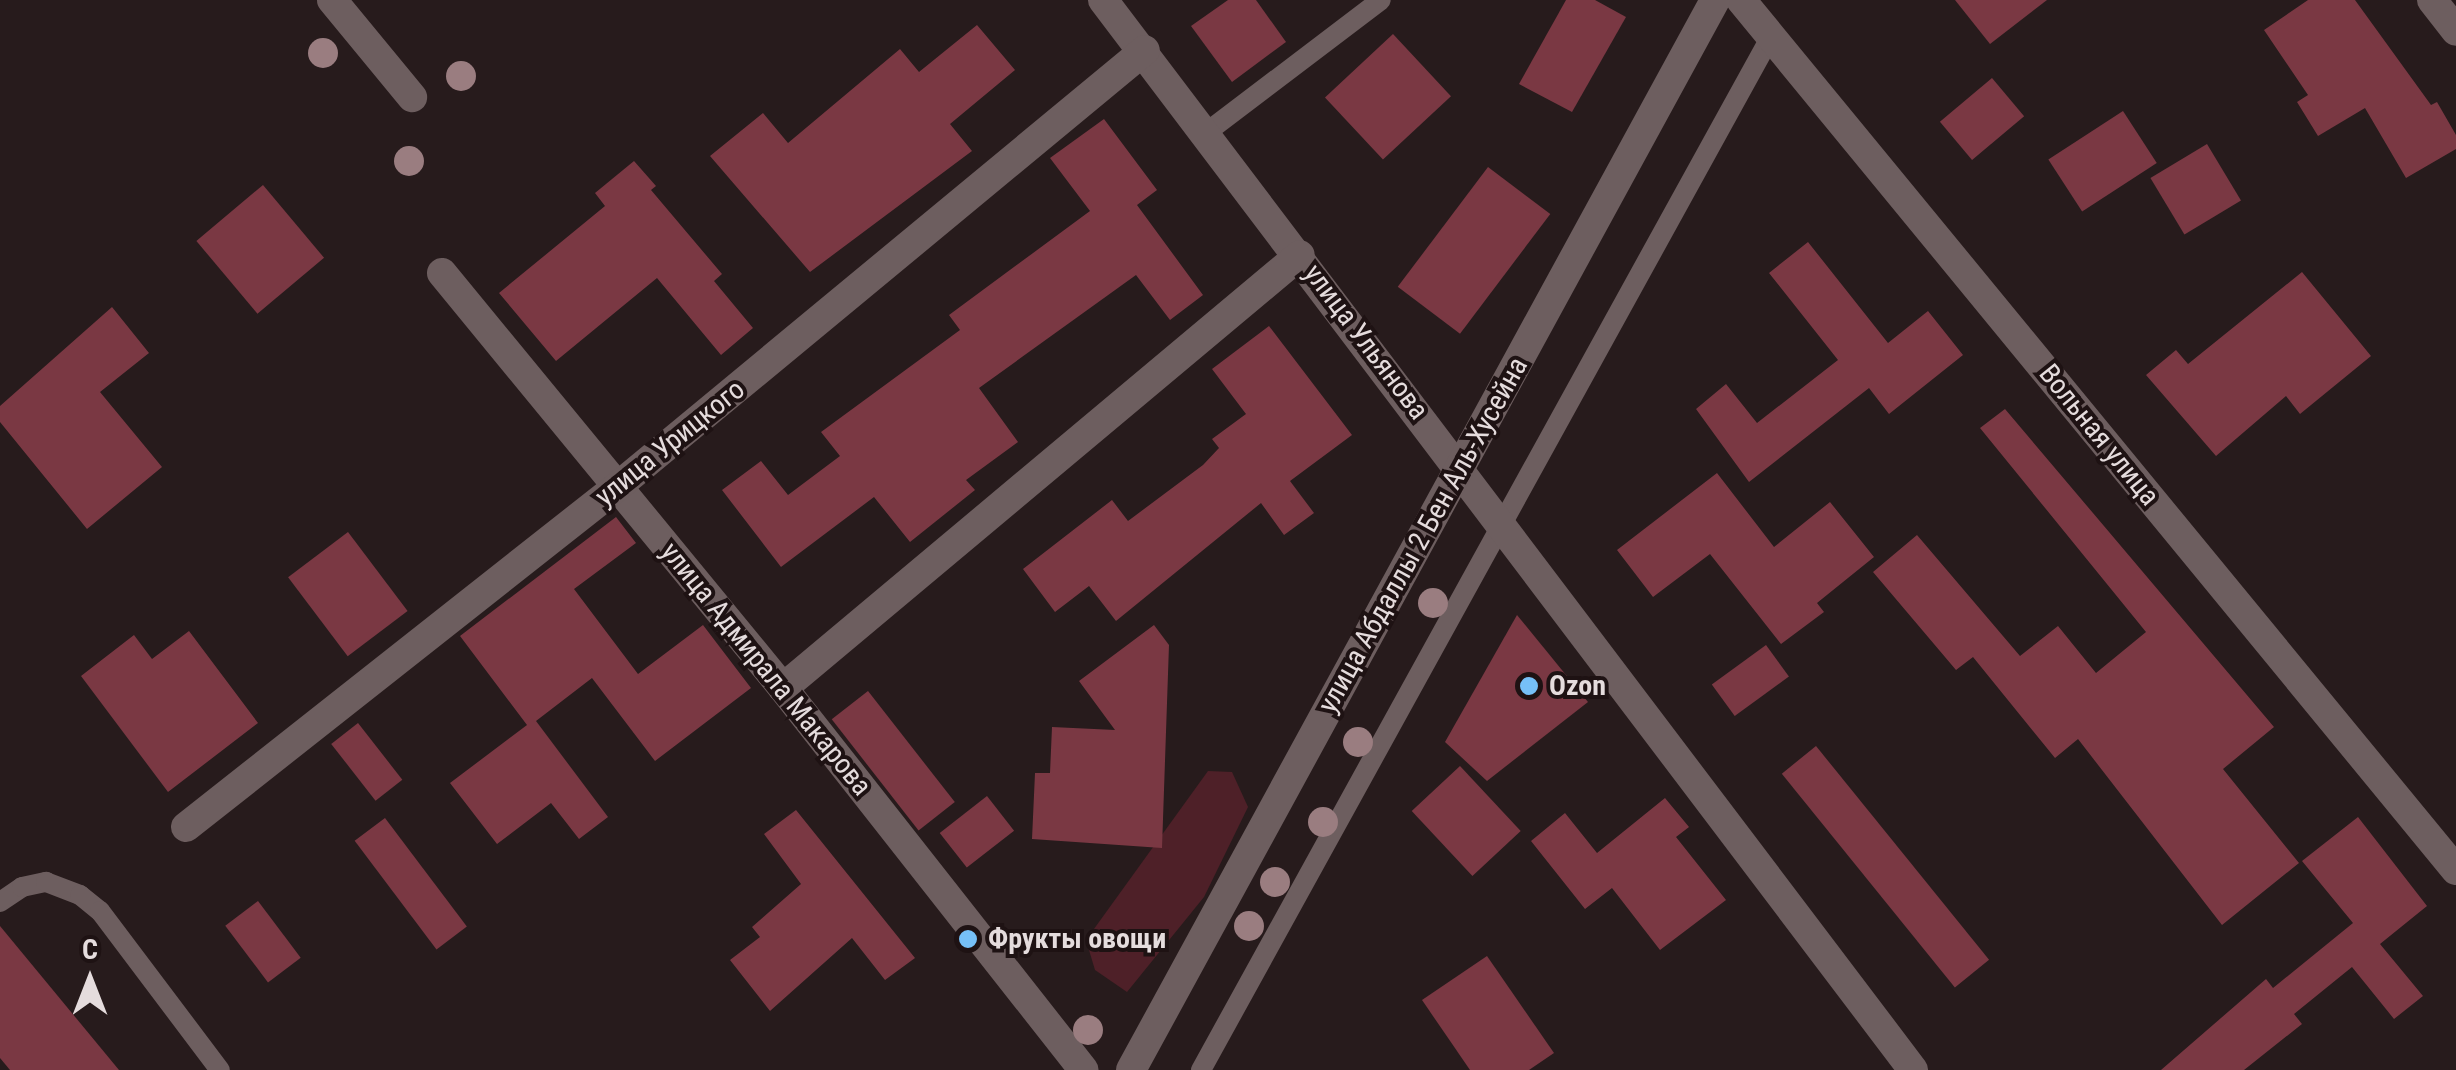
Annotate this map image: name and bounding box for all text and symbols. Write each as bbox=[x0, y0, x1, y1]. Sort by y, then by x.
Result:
street label: улица Ульянова bbox=[1297, 258, 1435, 426]
street label: улица Абдаллы 2 Бен Аль-Хусейна bbox=[1311, 351, 1535, 719]
street label: Вольная улица bbox=[2032, 358, 2166, 512]
street label: улица Урицкого bbox=[589, 373, 751, 513]
street label: улица Адмирала Макарова bbox=[654, 536, 878, 802]
place label: Ozon bbox=[1549, 669, 1606, 703]
marker: Ozon bbox=[1518, 675, 1540, 697]
place label: Фрукты овощи bbox=[988, 922, 1166, 956]
marker: Фрукты овощи bbox=[957, 928, 979, 950]
north arrow bbox=[40, 930, 140, 1030]
text: С bbox=[82, 933, 98, 966]

